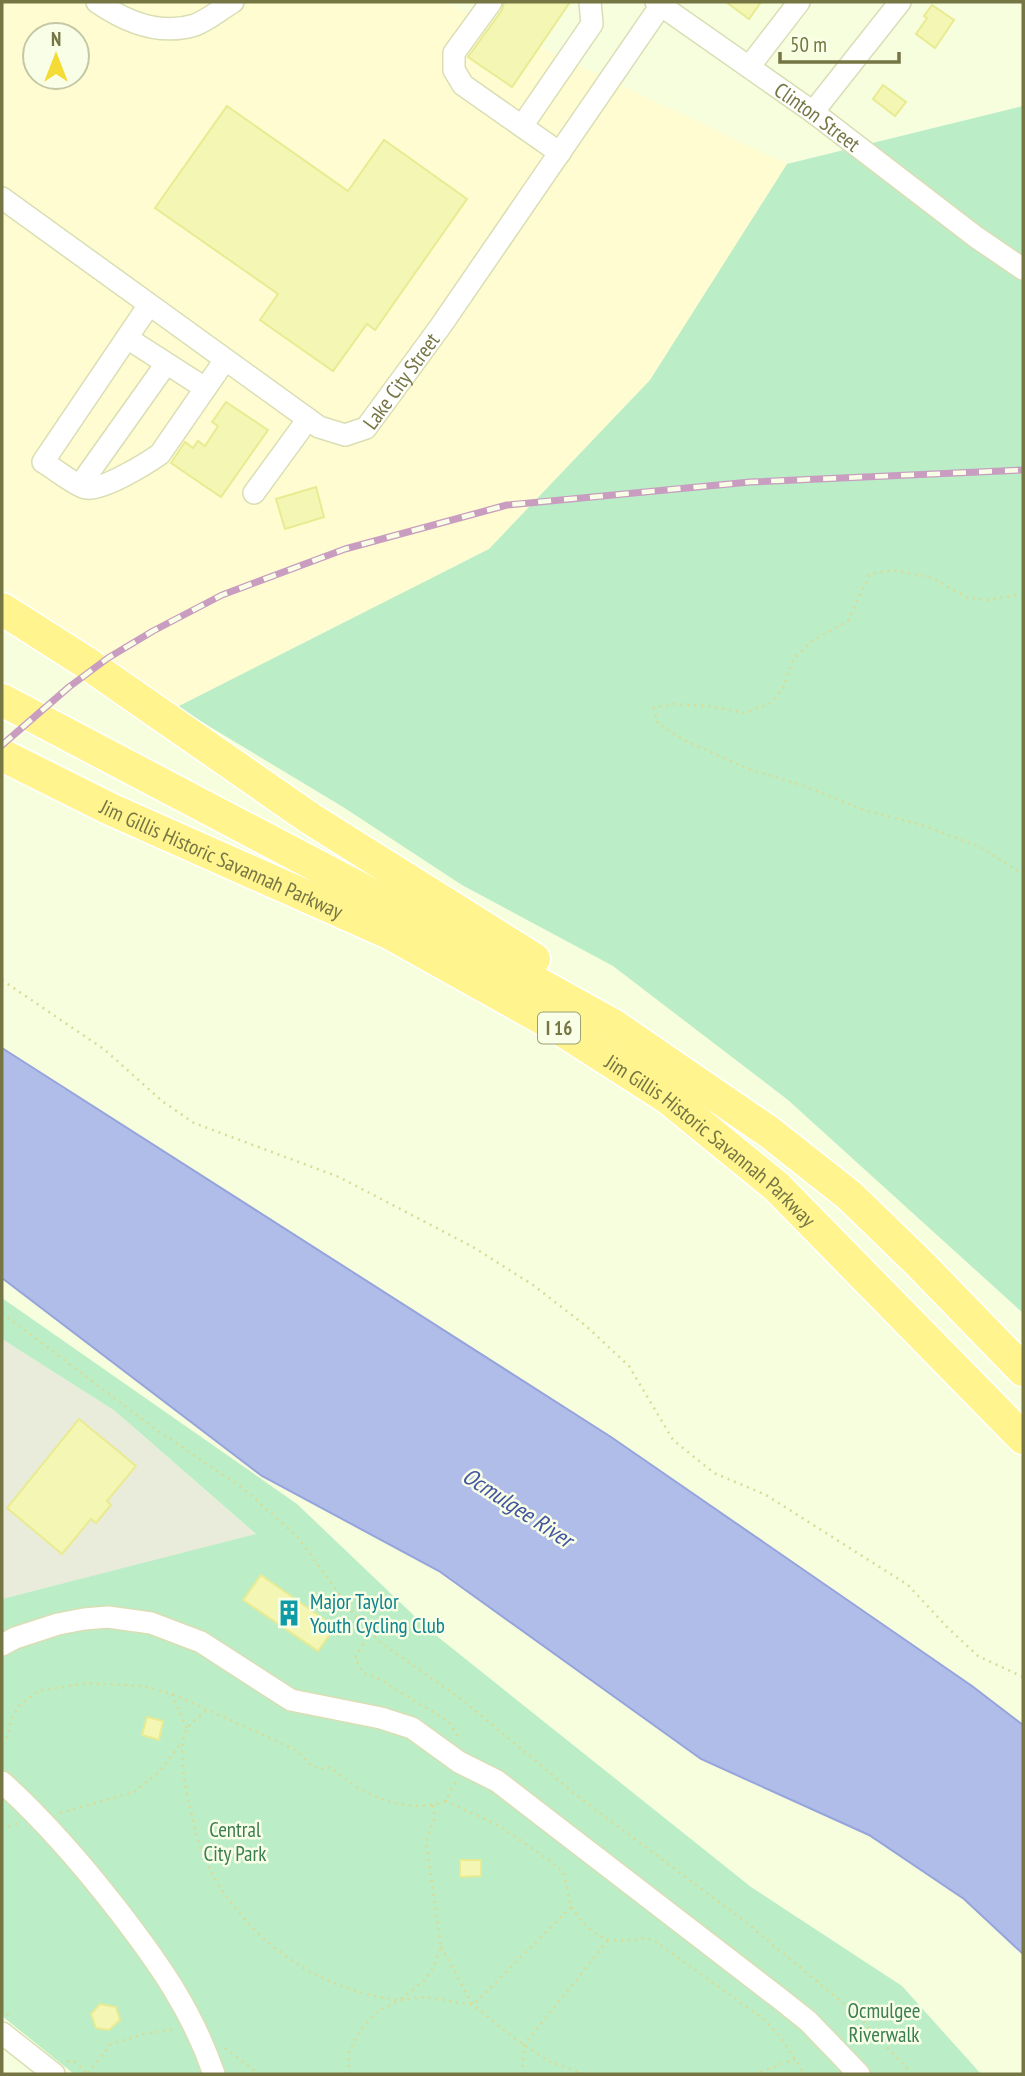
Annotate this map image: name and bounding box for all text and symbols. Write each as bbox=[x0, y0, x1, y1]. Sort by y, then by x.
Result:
north arrow bbox=[21, 21, 91, 91]
scale bar bbox=[780, 21, 899, 65]
text: N bbox=[51, 27, 61, 51]
text: 50 m bbox=[790, 31, 827, 58]
street label: Clinton Street bbox=[769, 76, 866, 157]
street label: Lake City Street bbox=[356, 327, 445, 434]
street label: Jim Gillis Historic Savannah Parkway bbox=[95, 792, 347, 924]
road number: I 16 bbox=[538, 1012, 580, 1044]
street label: Jim Gillis Historic Savannah Parkway bbox=[600, 1047, 822, 1232]
water label: Ocmulgee River bbox=[457, 1461, 582, 1555]
place label: Major Taylor Youth Cycling Club bbox=[310, 1588, 445, 1639]
building icon: Major Taylor Youth Cycling Club bbox=[274, 1598, 304, 1628]
park label: Central City Park bbox=[204, 1816, 266, 1867]
park label: Ocmulgee Riverwalk bbox=[848, 1997, 920, 2048]

